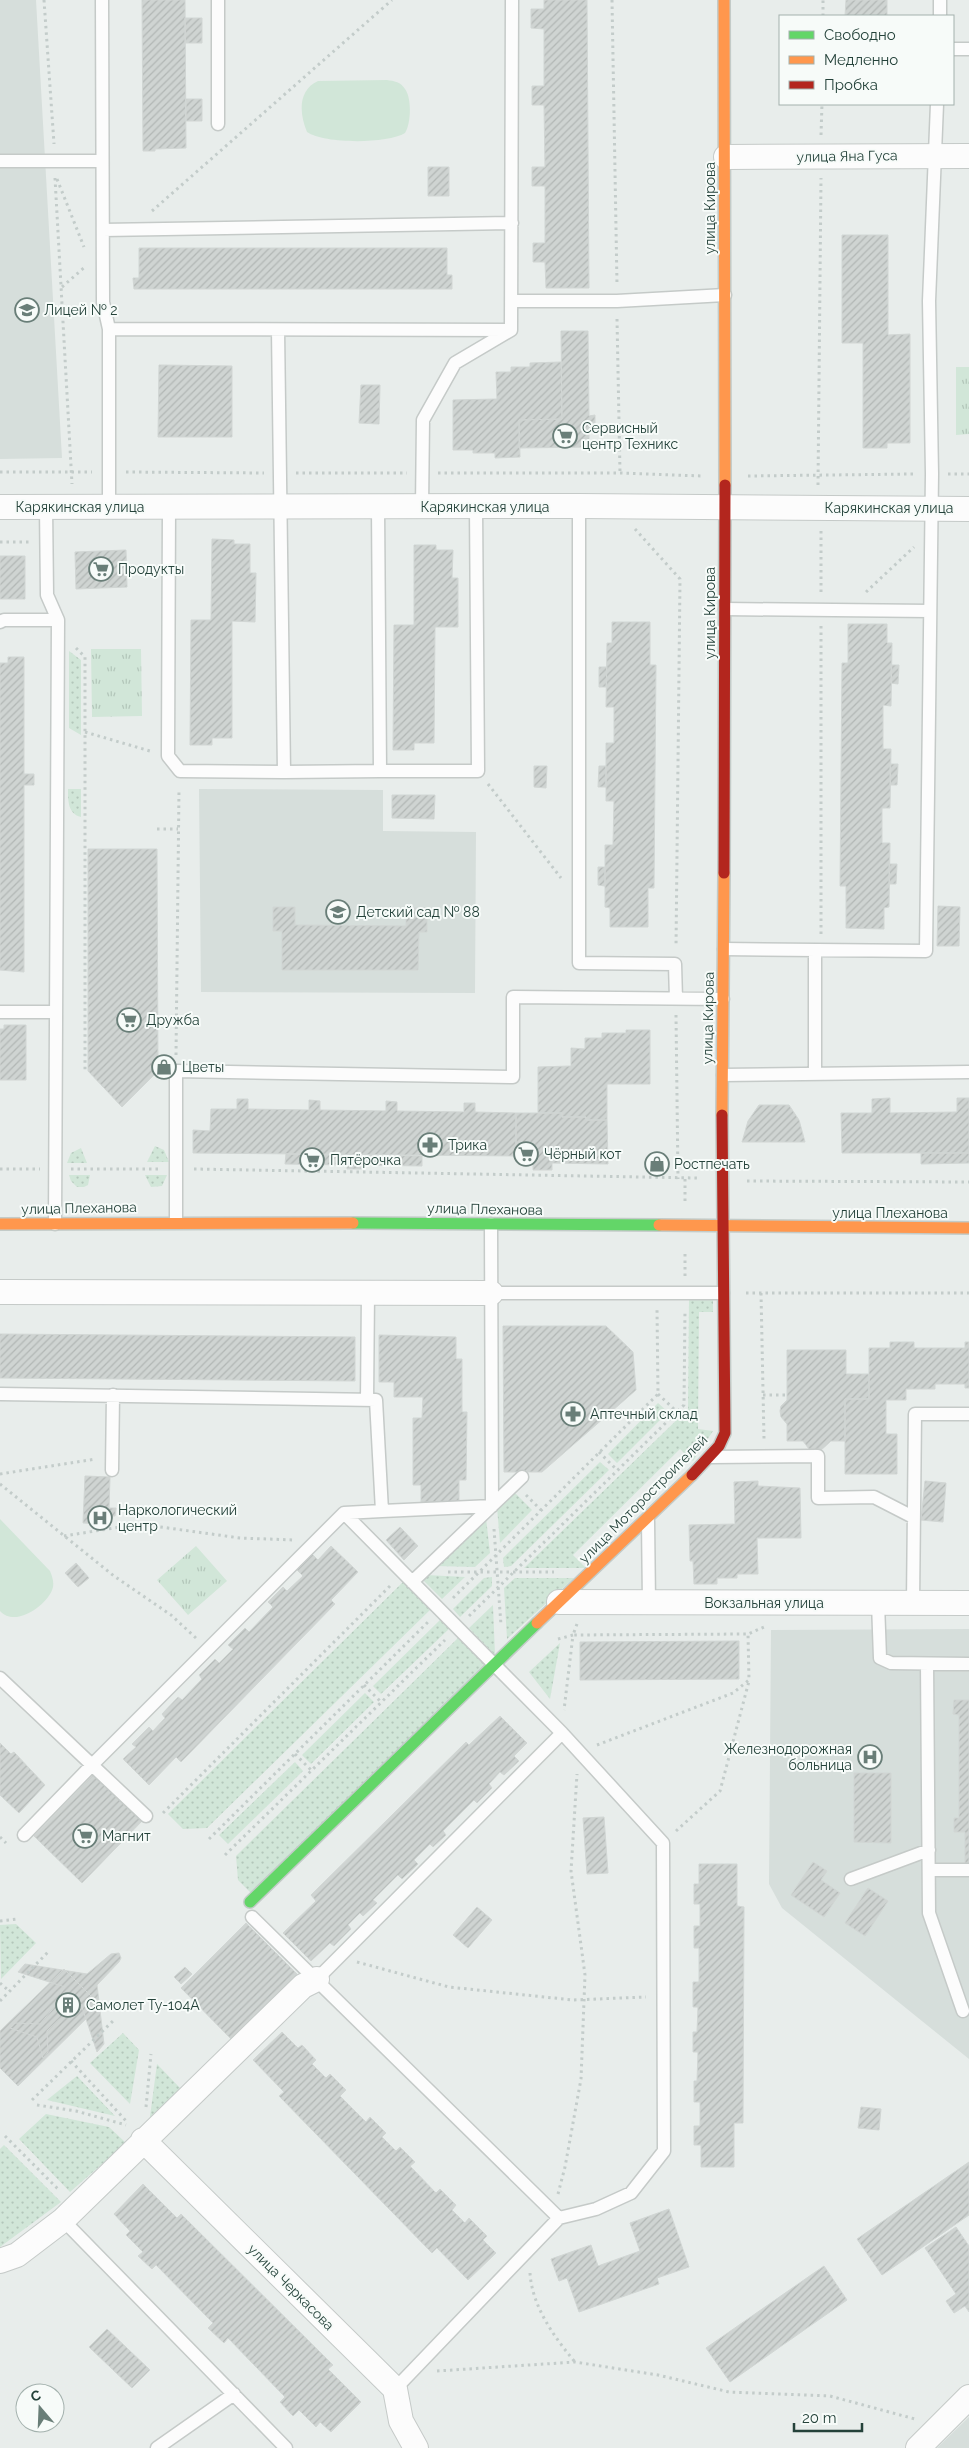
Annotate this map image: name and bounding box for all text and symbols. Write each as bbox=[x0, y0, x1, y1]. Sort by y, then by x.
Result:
legend bbox=[779, 15, 954, 105]
text: Свободно bbox=[824, 26, 896, 44]
text: Медленно bbox=[824, 51, 898, 69]
text: Пробка bbox=[824, 76, 878, 94]
street label: улица Яна Гуса bbox=[796, 147, 898, 165]
street label: улица Кирова bbox=[702, 162, 718, 254]
school or university icon: Лицей № 2 bbox=[14, 297, 40, 323]
place label: Лицей № 2 bbox=[44, 302, 118, 318]
place label: Сервисный центр Техникс bbox=[582, 420, 679, 452]
supermarket icon: Сервисный центр Техникс bbox=[552, 423, 578, 449]
street label: Карякинская улица bbox=[16, 499, 144, 515]
street label: Карякинская улица bbox=[421, 499, 549, 515]
street label: Карякинская улица bbox=[825, 500, 953, 516]
supermarket icon: Продукты bbox=[88, 556, 114, 582]
place label: Продукты bbox=[118, 561, 184, 577]
street label: улица Кирова bbox=[702, 567, 718, 659]
school or university icon: Детский сад № 88 bbox=[325, 899, 351, 925]
place label: Детский сад № 88 bbox=[356, 904, 480, 920]
street label: улица Кирова bbox=[699, 972, 717, 1064]
supermarket icon: Дружба bbox=[116, 1007, 142, 1033]
place label: Дружба bbox=[146, 1012, 200, 1028]
shop icon: Цветы bbox=[151, 1054, 177, 1080]
place label: Цветы bbox=[182, 1059, 224, 1075]
pharmacy icon: Трика bbox=[417, 1132, 443, 1158]
place label: Трика bbox=[448, 1137, 487, 1153]
supermarket icon: Чёрный кот bbox=[513, 1141, 539, 1167]
place label: Чёрный кот bbox=[544, 1146, 622, 1162]
supermarket icon: Пятёрочка bbox=[299, 1147, 325, 1173]
shop icon: Ростпечать bbox=[644, 1151, 670, 1177]
place label: Пятёрочка bbox=[330, 1152, 401, 1168]
place label: Ростпечать bbox=[674, 1156, 750, 1172]
street label: улица Плеханова bbox=[21, 1199, 137, 1217]
street label: улица Плеханова bbox=[427, 1200, 543, 1218]
street label: улица Плеханова bbox=[832, 1205, 948, 1221]
pharmacy icon: Аптечный склад bbox=[560, 1401, 586, 1427]
place label: Аптечный склад bbox=[590, 1406, 698, 1422]
street label: улица Моторостроителей bbox=[576, 1432, 710, 1566]
place label: Наркологический центр bbox=[118, 1502, 237, 1534]
hospital icon: Наркологический центр bbox=[87, 1505, 113, 1531]
street label: Вокзальная улица bbox=[704, 1595, 824, 1611]
place label: Железнодорожная больница bbox=[724, 1741, 852, 1773]
hospital icon: Железнодорожная больница bbox=[857, 1744, 883, 1770]
supermarket icon: Магнит bbox=[72, 1823, 98, 1849]
place label: Магнит bbox=[102, 1828, 151, 1844]
building icon: Самолет Ту-104А bbox=[55, 1992, 81, 2018]
place label: Самолет Ту-104А bbox=[86, 1997, 200, 2013]
street label: улица Черкасова bbox=[245, 2241, 337, 2333]
north arrow bbox=[15, 2383, 65, 2433]
text: С bbox=[29, 2386, 43, 2405]
scale bar bbox=[794, 2400, 862, 2432]
text: 20 m bbox=[802, 2409, 837, 2427]

